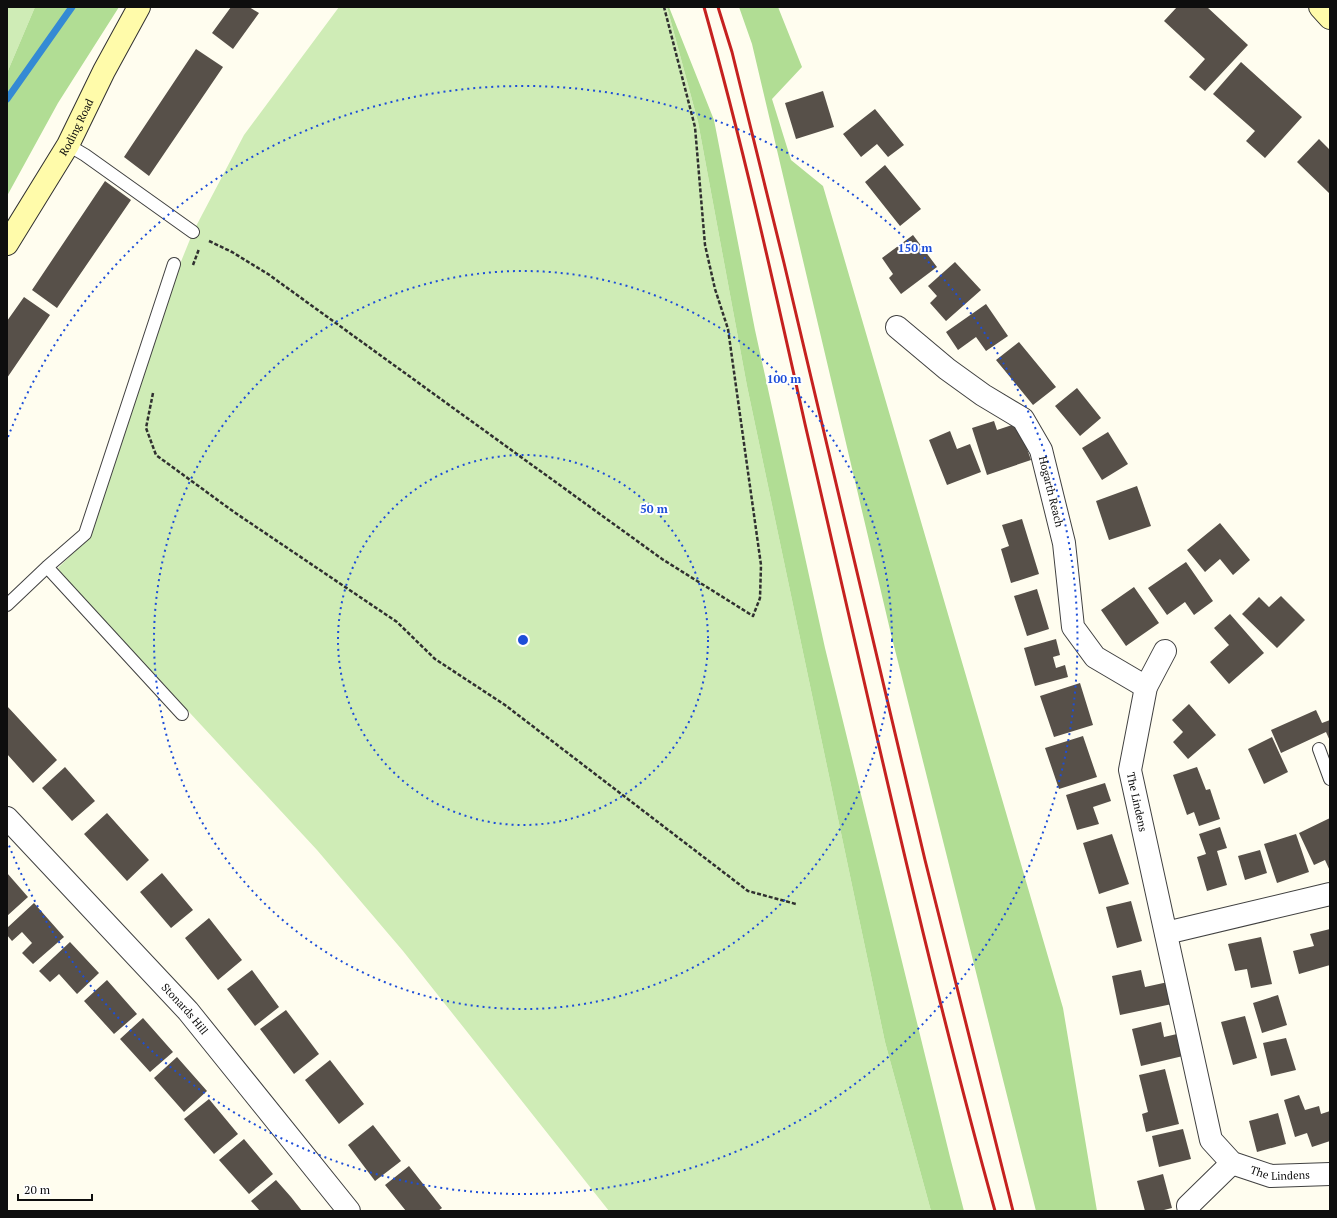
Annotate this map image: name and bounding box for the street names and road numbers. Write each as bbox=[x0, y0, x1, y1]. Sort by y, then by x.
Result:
street label: Roding Road bbox=[56, 96, 96, 158]
street label: Hogarth Reach bbox=[1036, 455, 1067, 529]
street label: The Lindens bbox=[1124, 771, 1150, 833]
street label: Stonards Hill bbox=[159, 980, 211, 1037]
street label: The Lindens bbox=[1248, 1163, 1310, 1183]

